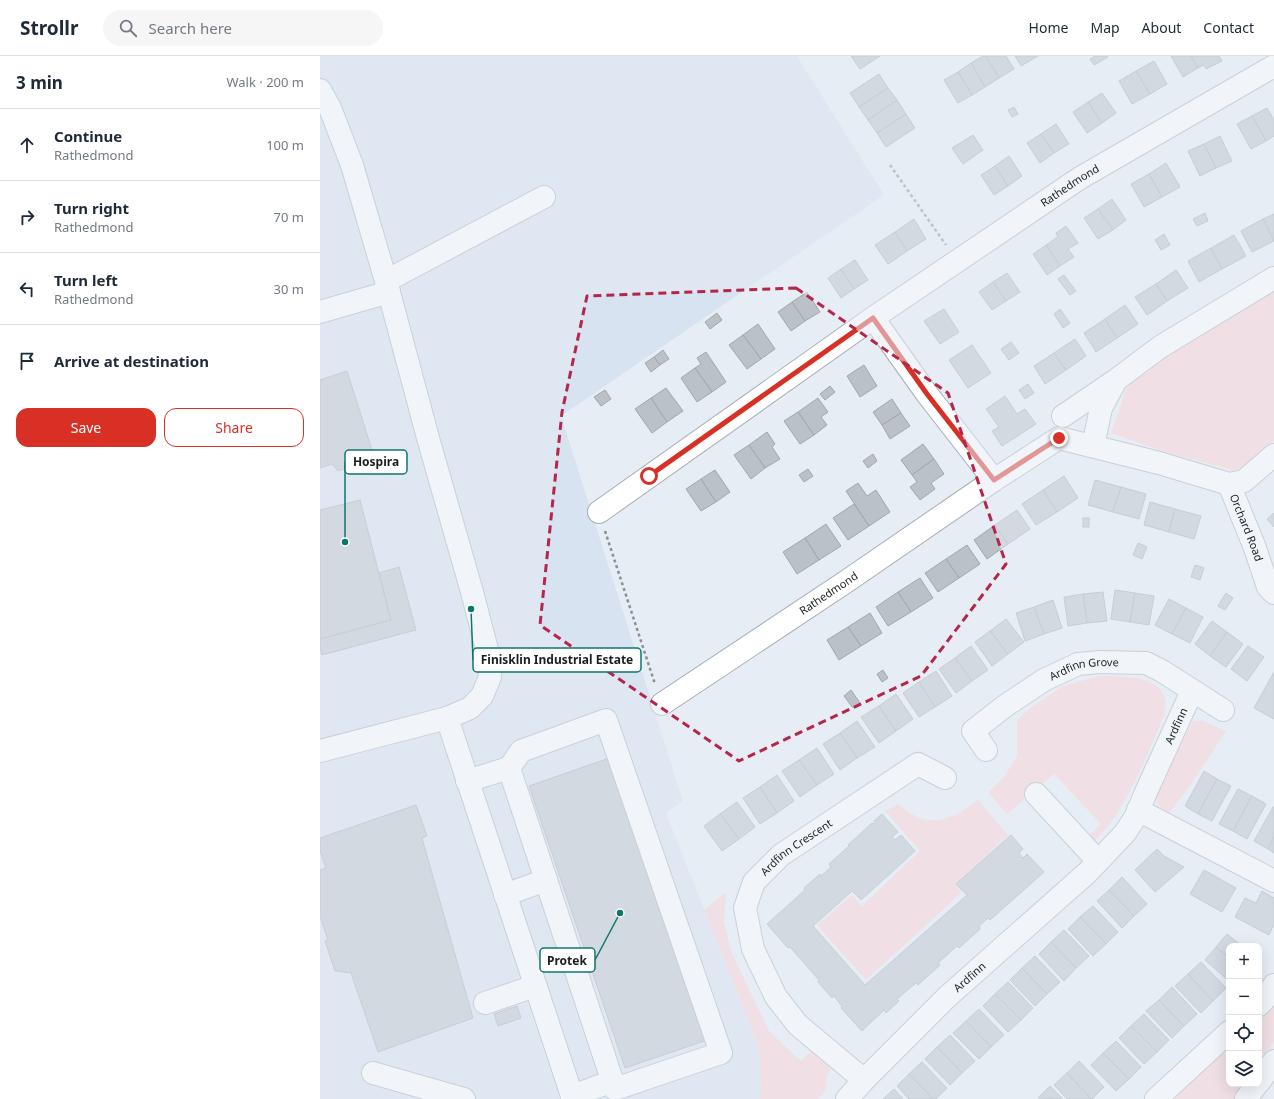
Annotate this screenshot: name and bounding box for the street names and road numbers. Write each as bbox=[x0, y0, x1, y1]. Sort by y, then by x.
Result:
street label: Rathedmond bbox=[1037, 161, 1102, 210]
street label: Orchard Road bbox=[1227, 491, 1267, 563]
street label: Rathedmond bbox=[796, 568, 860, 618]
street label: Ardfinn Grove bbox=[1047, 654, 1119, 684]
street label: Ardfinn bbox=[1161, 705, 1190, 746]
street label: Ardfinn Crescent bbox=[757, 815, 835, 879]
street label: Ardfinn bbox=[950, 958, 989, 995]

